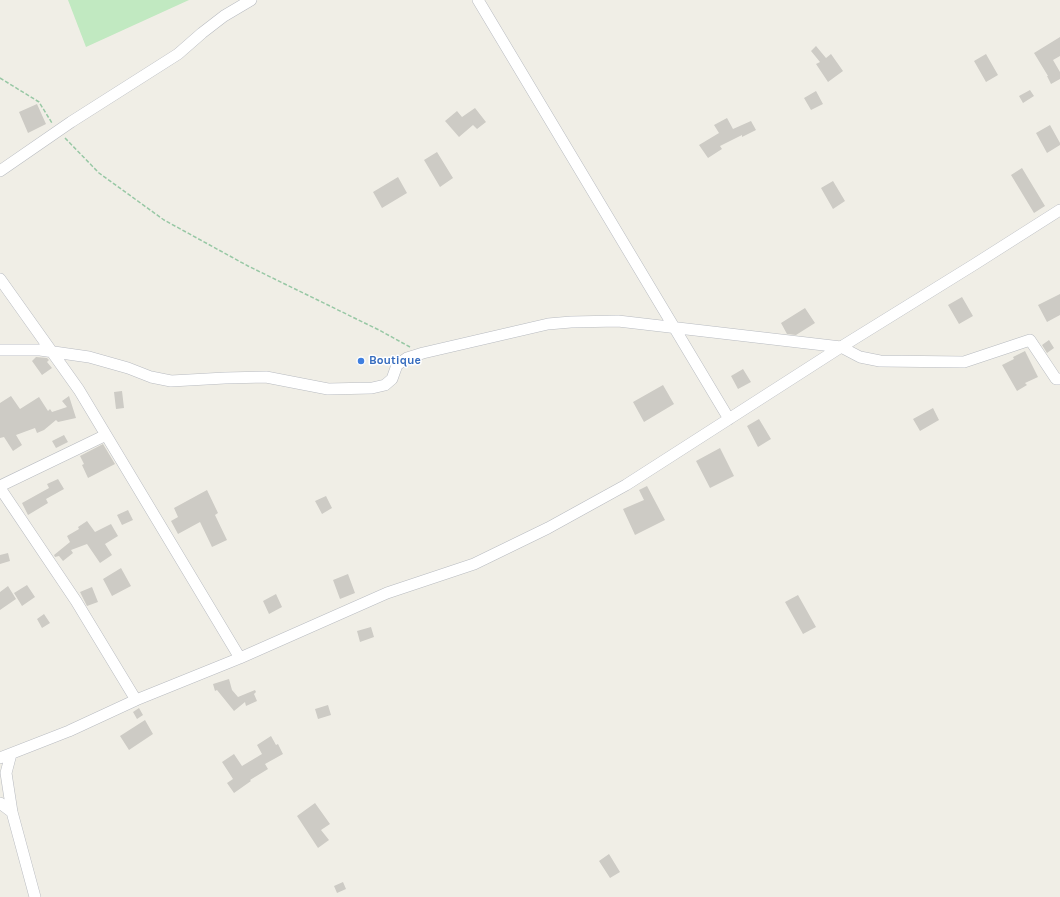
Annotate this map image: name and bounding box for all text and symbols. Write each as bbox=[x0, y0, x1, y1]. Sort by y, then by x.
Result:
place label: Boutique bbox=[369, 354, 421, 368]
marker: Boutique bbox=[356, 356, 366, 366]

